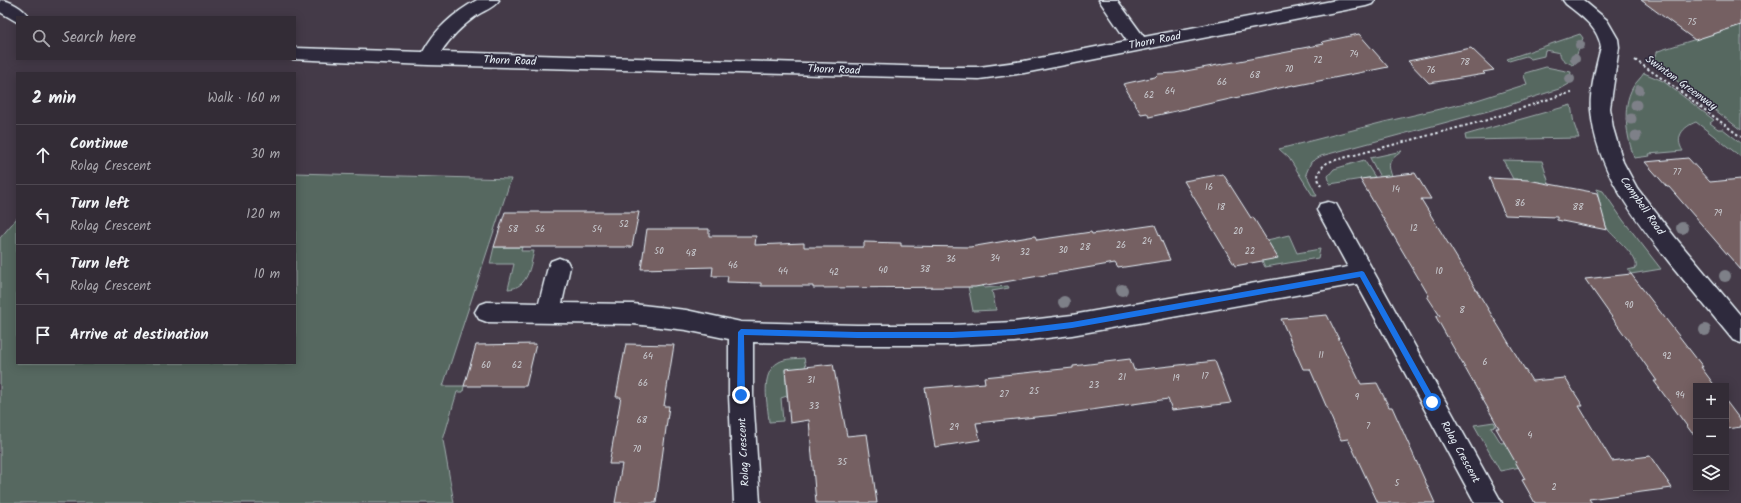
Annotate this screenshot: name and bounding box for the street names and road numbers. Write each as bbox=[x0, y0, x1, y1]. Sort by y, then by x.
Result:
street label: Thorn Road bbox=[1127, 27, 1183, 55]
street label: Thorn Road bbox=[483, 51, 537, 71]
street label: Swinton Greenway bbox=[1641, 51, 1721, 116]
street label: Thorn Road bbox=[807, 60, 861, 80]
street label: Campbell Road bbox=[1615, 173, 1669, 240]
street label: Rolag Crescent bbox=[733, 416, 755, 487]
street label: Rolag Crescent bbox=[1435, 418, 1485, 487]

